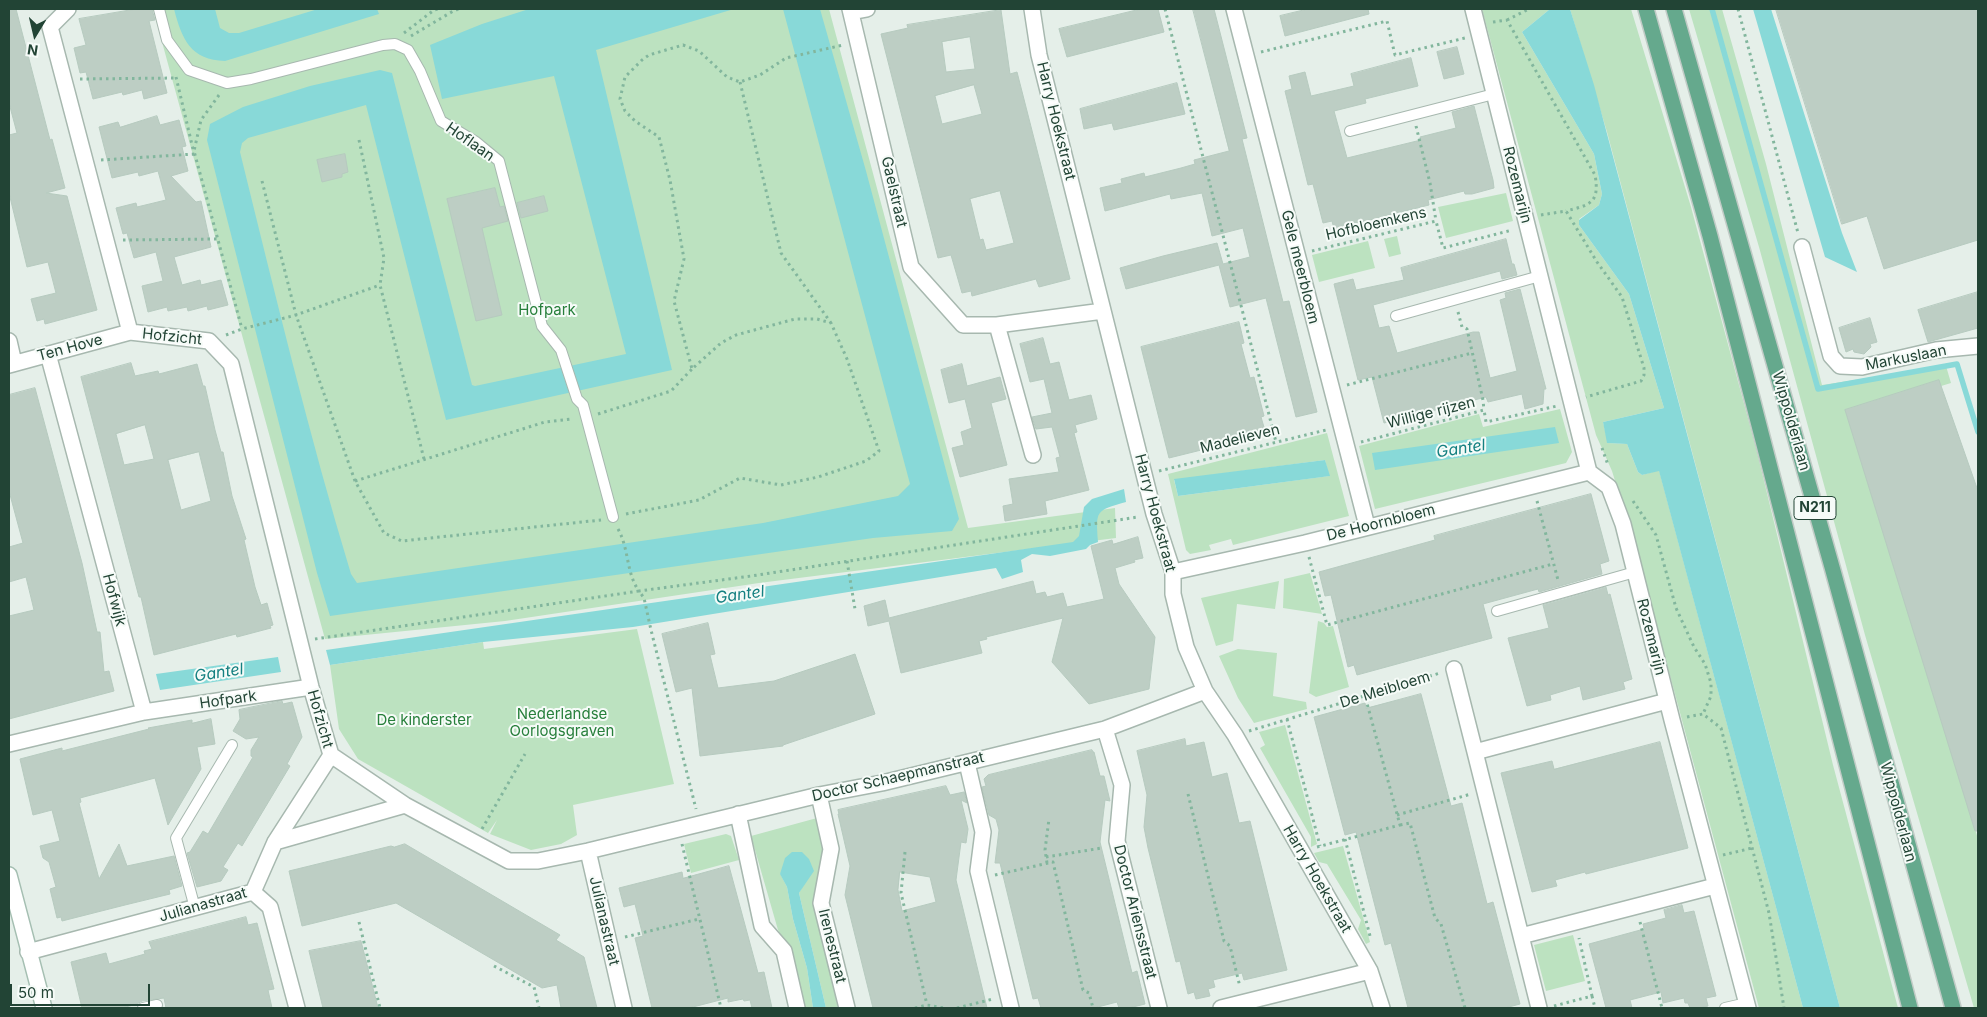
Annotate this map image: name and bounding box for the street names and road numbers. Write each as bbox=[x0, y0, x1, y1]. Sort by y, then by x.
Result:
street label: Harry Hoekstraat bbox=[1033, 60, 1079, 182]
street label: Hoflaan bbox=[442, 119, 498, 165]
street label: Rozemarijn bbox=[1499, 145, 1535, 225]
street label: Gaelstraat bbox=[877, 155, 911, 229]
street label: Hofbloemkens bbox=[1324, 204, 1428, 244]
street label: Gele meerbloem bbox=[1277, 208, 1323, 326]
street label: Hofzicht bbox=[141, 325, 203, 349]
street label: Ten Hove bbox=[35, 331, 105, 365]
street label: Markuslaan bbox=[1864, 341, 1948, 375]
street label: Wippolderlaan bbox=[1768, 369, 1814, 473]
street label: Willige rijzen bbox=[1385, 393, 1477, 433]
street label: Madelieven bbox=[1198, 420, 1282, 458]
street label: Harry Hoekstraat bbox=[1131, 452, 1179, 574]
road number: N211 bbox=[1794, 496, 1836, 520]
street label: De Hoornbloem bbox=[1325, 501, 1437, 545]
street label: Hofwijk bbox=[98, 572, 130, 628]
street label: Rozemarijn bbox=[1633, 597, 1669, 677]
street label: De Meibloem bbox=[1338, 668, 1432, 712]
street label: Hofpark bbox=[198, 687, 258, 713]
street label: Hofzicht bbox=[303, 688, 337, 750]
street label: Doctor Schaepmanstraat bbox=[810, 748, 986, 806]
street label: Wippolderlaan bbox=[1876, 760, 1920, 864]
street label: Harry Hoekstraat bbox=[1279, 822, 1355, 936]
street label: Doctor Ariensstraat bbox=[1110, 843, 1160, 981]
street label: Julianastraat bbox=[585, 875, 623, 967]
street label: Julianastraat bbox=[157, 884, 249, 926]
street label: Irenestraat bbox=[814, 907, 850, 985]

